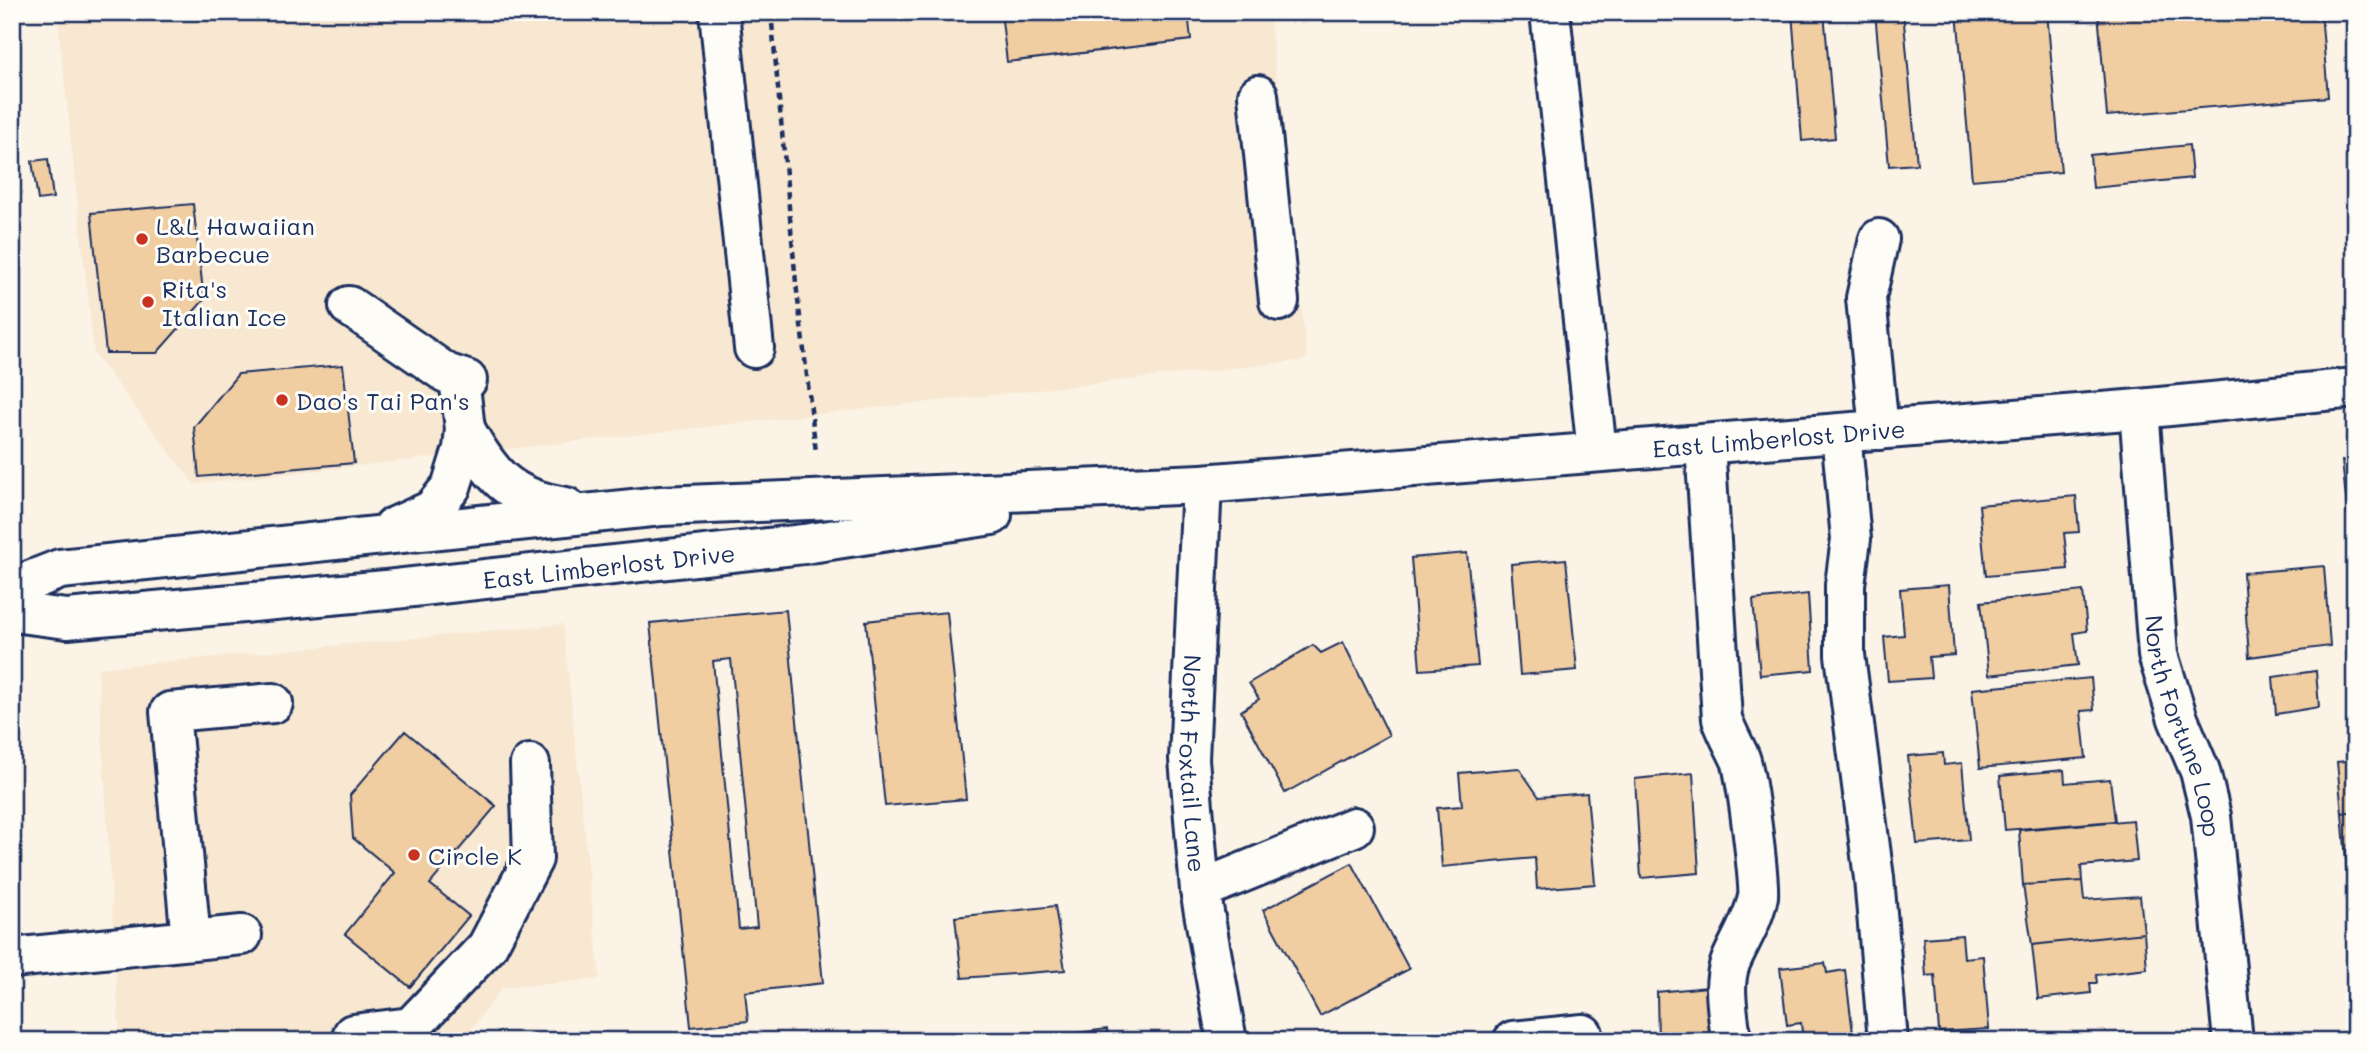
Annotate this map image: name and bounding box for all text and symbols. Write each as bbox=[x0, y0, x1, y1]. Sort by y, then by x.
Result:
place label: L&L Hawaiian Barbecue bbox=[156, 210, 315, 269]
marker: L&L Hawaiian Barbecue bbox=[134, 231, 150, 247]
place label: Rita's Italian Ice bbox=[162, 273, 287, 332]
marker: Rita's Italian Ice bbox=[140, 294, 156, 310]
place label: Dao's Tai Pan's bbox=[296, 385, 470, 416]
marker: Dao's Tai Pan's bbox=[274, 392, 290, 408]
street label: East Limberlost Drive bbox=[1651, 412, 1906, 463]
street label: East Limberlost Drive bbox=[481, 536, 737, 595]
street label: North Fortune Loop bbox=[2139, 614, 2228, 838]
street label: North Foxtail Lane bbox=[1173, 654, 1214, 874]
place label: Circle K bbox=[428, 840, 522, 871]
marker: Circle K bbox=[406, 847, 422, 863]

